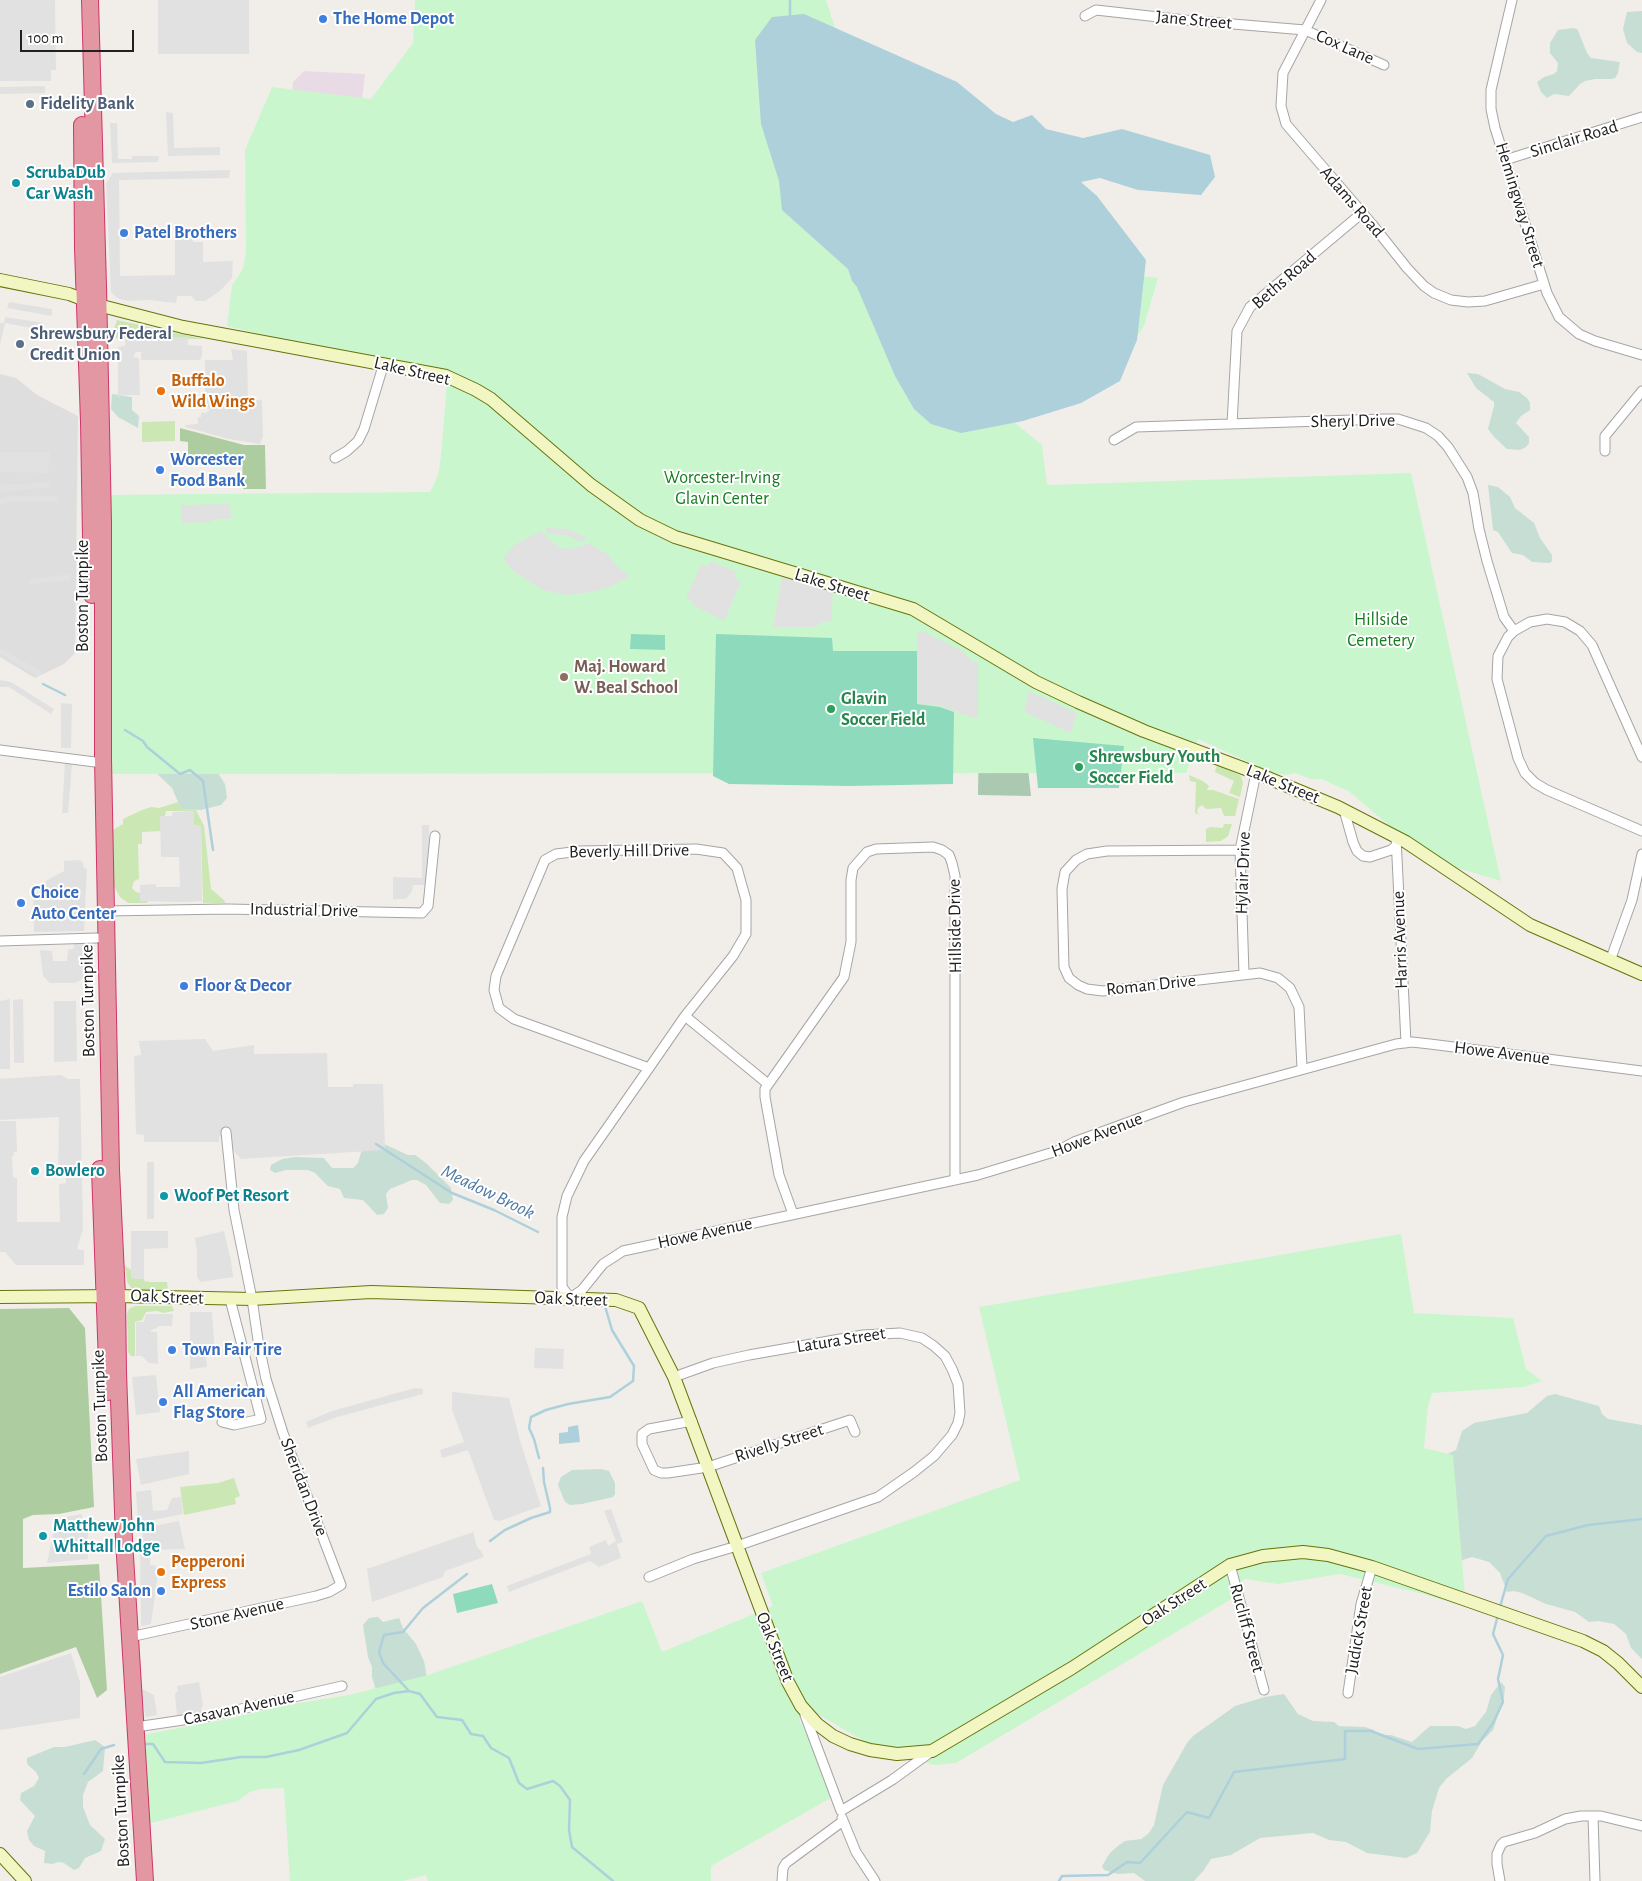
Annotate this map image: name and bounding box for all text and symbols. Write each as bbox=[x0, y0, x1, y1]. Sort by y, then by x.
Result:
street label: Jane Street bbox=[1155, 6, 1233, 34]
place label: The Home Depot bbox=[333, 8, 454, 30]
marker: The Home Depot bbox=[317, 13, 329, 25]
scale bar bbox=[22, 20, 136, 52]
street label: Cox Lane bbox=[1312, 25, 1378, 69]
text: 100 m bbox=[28, 31, 63, 46]
place label: Fidelity Bank bbox=[40, 93, 134, 115]
marker: Fidelity Bank bbox=[24, 98, 36, 110]
street label: Sinclair Road bbox=[1527, 115, 1621, 163]
street label: Hemingway Street bbox=[1491, 140, 1549, 270]
place label: ScrubaDub Car Wash bbox=[26, 162, 106, 204]
street label: Adams Road bbox=[1315, 162, 1389, 242]
marker: ScrubaDub Car Wash bbox=[10, 177, 22, 189]
place label: Patel Brothers bbox=[134, 222, 237, 244]
marker: Patel Brothers bbox=[118, 227, 130, 239]
street label: Beths Road bbox=[1247, 246, 1321, 314]
place label: Shrewsbury Federal Credit Union bbox=[30, 323, 172, 366]
marker: Shrewsbury Federal Credit Union bbox=[14, 338, 26, 350]
street label: Lake Street bbox=[372, 352, 452, 390]
place label: Buffalo Wild Wings bbox=[171, 370, 255, 412]
marker: Buffalo Wild Wings bbox=[155, 385, 167, 397]
street label: Sheryl Drive bbox=[1311, 409, 1395, 433]
place label: Worcester Food Bank bbox=[170, 449, 245, 492]
marker: Worcester Food Bank bbox=[154, 464, 166, 476]
park label: Worcester-Irving Glavin Center bbox=[664, 467, 780, 509]
street label: Boston Turnpike bbox=[72, 540, 94, 652]
street label: Lake Street bbox=[792, 563, 872, 607]
park label: Hillside Cemetery bbox=[1347, 609, 1415, 652]
place label: Maj. Howard W. Beal School bbox=[574, 656, 678, 699]
marker: Maj. Howard W. Beal School bbox=[558, 671, 570, 683]
place label: Glavin Soccer Field bbox=[841, 688, 925, 731]
marker: Glavin Soccer Field bbox=[825, 703, 837, 715]
place label: Shrewsbury Youth Soccer Field bbox=[1089, 746, 1220, 789]
street label: Lake Street bbox=[1243, 759, 1323, 809]
marker: Shrewsbury Youth Soccer Field bbox=[1073, 761, 1085, 773]
street label: Hylair Drive bbox=[1231, 831, 1255, 915]
street label: Beverly Hill Drive bbox=[569, 839, 689, 863]
street label: Hillside Drive bbox=[943, 879, 967, 973]
place label: Choice Auto Center bbox=[31, 882, 116, 924]
street label: Harris Avenue bbox=[1387, 891, 1413, 989]
marker: Choice Auto Center bbox=[15, 897, 27, 909]
street label: Industrial Drive bbox=[250, 898, 358, 922]
street label: Boston Turnpike bbox=[76, 944, 100, 1058]
street label: Roman Drive bbox=[1105, 970, 1197, 1000]
place label: Floor & Decor bbox=[194, 975, 291, 997]
marker: Floor & Decor bbox=[178, 980, 190, 992]
street label: Howe Avenue bbox=[1453, 1036, 1551, 1070]
street label: Howe Avenue bbox=[1048, 1108, 1146, 1162]
place label: Bowlero bbox=[45, 1160, 105, 1182]
water label: Meadow Brook bbox=[438, 1160, 538, 1224]
marker: Bowlero bbox=[29, 1165, 41, 1177]
place label: Woof Pet Resort bbox=[174, 1185, 289, 1207]
marker: Woof Pet Resort bbox=[158, 1190, 170, 1202]
street label: Howe Avenue bbox=[656, 1212, 754, 1254]
street label: Oak Street bbox=[130, 1285, 204, 1309]
street label: Oak Street bbox=[534, 1287, 608, 1311]
street label: Latura Street bbox=[795, 1322, 887, 1358]
place label: Town Fair Tire bbox=[182, 1339, 282, 1361]
marker: Town Fair Tire bbox=[166, 1344, 178, 1356]
street label: Boston Turnpike bbox=[87, 1349, 113, 1463]
place label: All American Flag Store bbox=[173, 1381, 266, 1424]
marker: All American Flag Store bbox=[157, 1396, 169, 1408]
street label: Rivelly Street bbox=[732, 1419, 826, 1467]
street label: Sheridan Drive bbox=[275, 1435, 333, 1539]
place label: Matthew John Whittall Lodge bbox=[53, 1515, 160, 1558]
marker: Matthew John Whittall Lodge bbox=[37, 1530, 49, 1542]
place label: Pepperoni Express bbox=[171, 1551, 245, 1594]
marker: Pepperoni Express bbox=[155, 1566, 167, 1578]
street label: Oak Street bbox=[1137, 1573, 1211, 1631]
place label: Estilo Salon bbox=[67, 1580, 151, 1602]
street label: Rucliff Street bbox=[1225, 1581, 1269, 1675]
street label: Judick Street bbox=[1341, 1584, 1377, 1676]
marker: Estilo Salon bbox=[155, 1585, 167, 1597]
street label: Stone Avenue bbox=[188, 1593, 286, 1635]
street label: Oak Street bbox=[751, 1609, 799, 1685]
street label: Casavan Avenue bbox=[182, 1686, 296, 1730]
street label: Boston Turnpike bbox=[107, 1754, 135, 1868]

